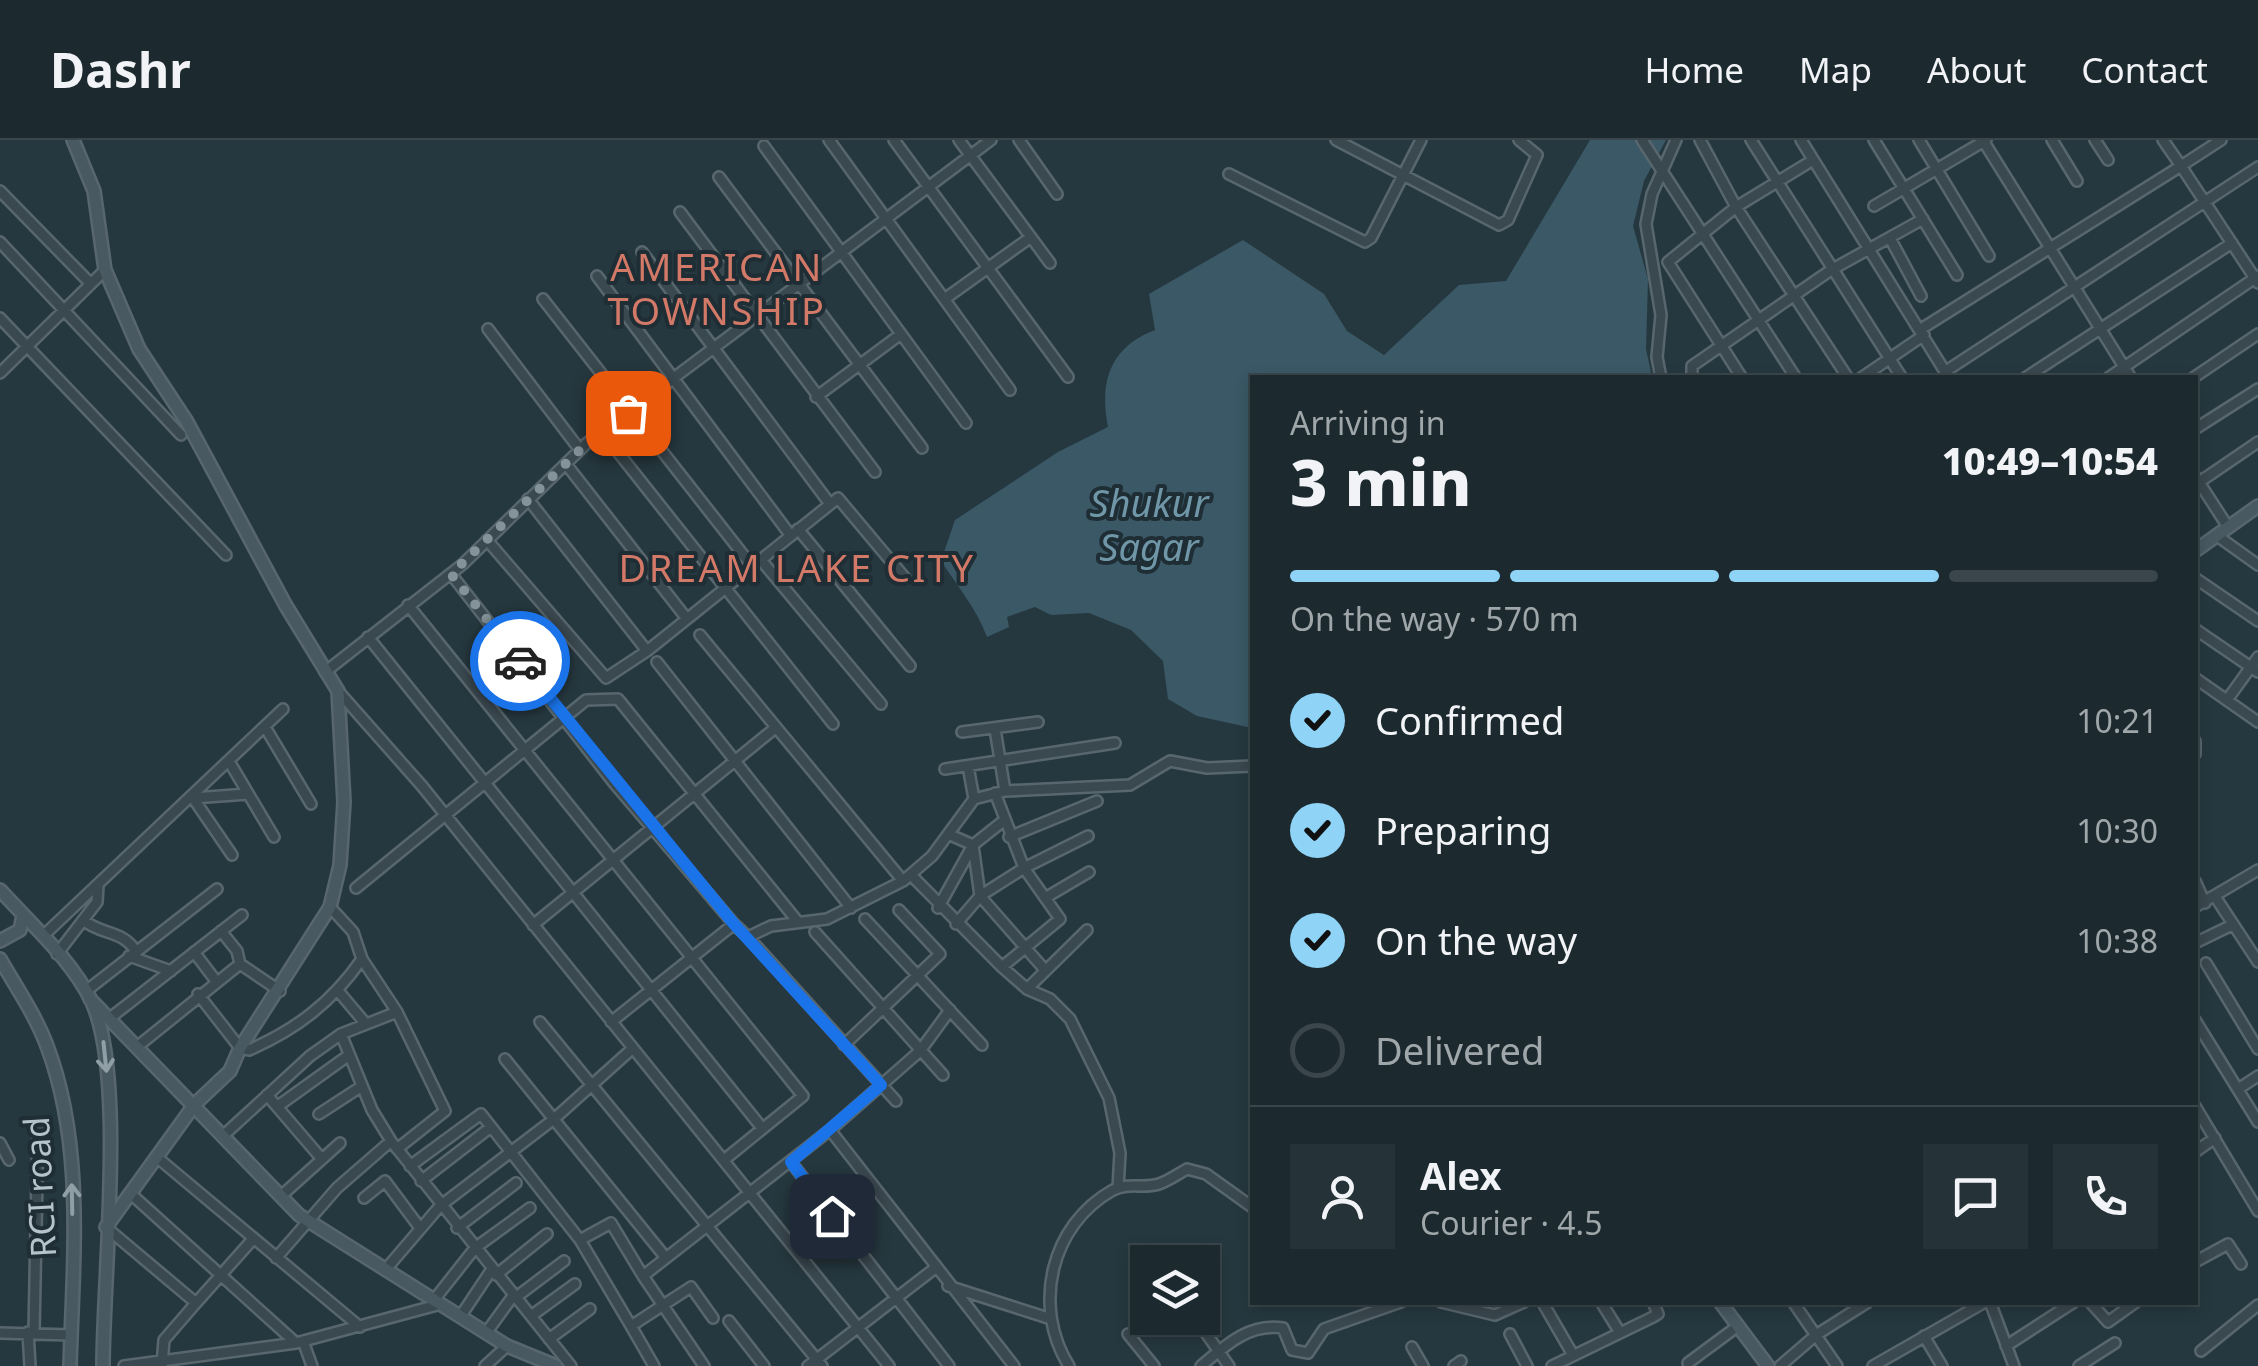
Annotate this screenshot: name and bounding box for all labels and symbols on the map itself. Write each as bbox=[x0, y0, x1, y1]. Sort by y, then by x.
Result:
district label: AMERICAN TOWNSHIP bbox=[608, 240, 826, 336]
pin bbox=[586, 371, 671, 456]
water label: Shukur Sagar bbox=[1089, 476, 1210, 572]
district label: DREAM LAKE CITY bbox=[619, 541, 975, 593]
courier bbox=[470, 611, 570, 711]
one-way arrow bbox=[96, 1041, 115, 1073]
street label: RCI road bbox=[12, 1115, 66, 1259]
pin bbox=[790, 1174, 875, 1259]
one-way arrow bbox=[63, 1183, 82, 1215]

